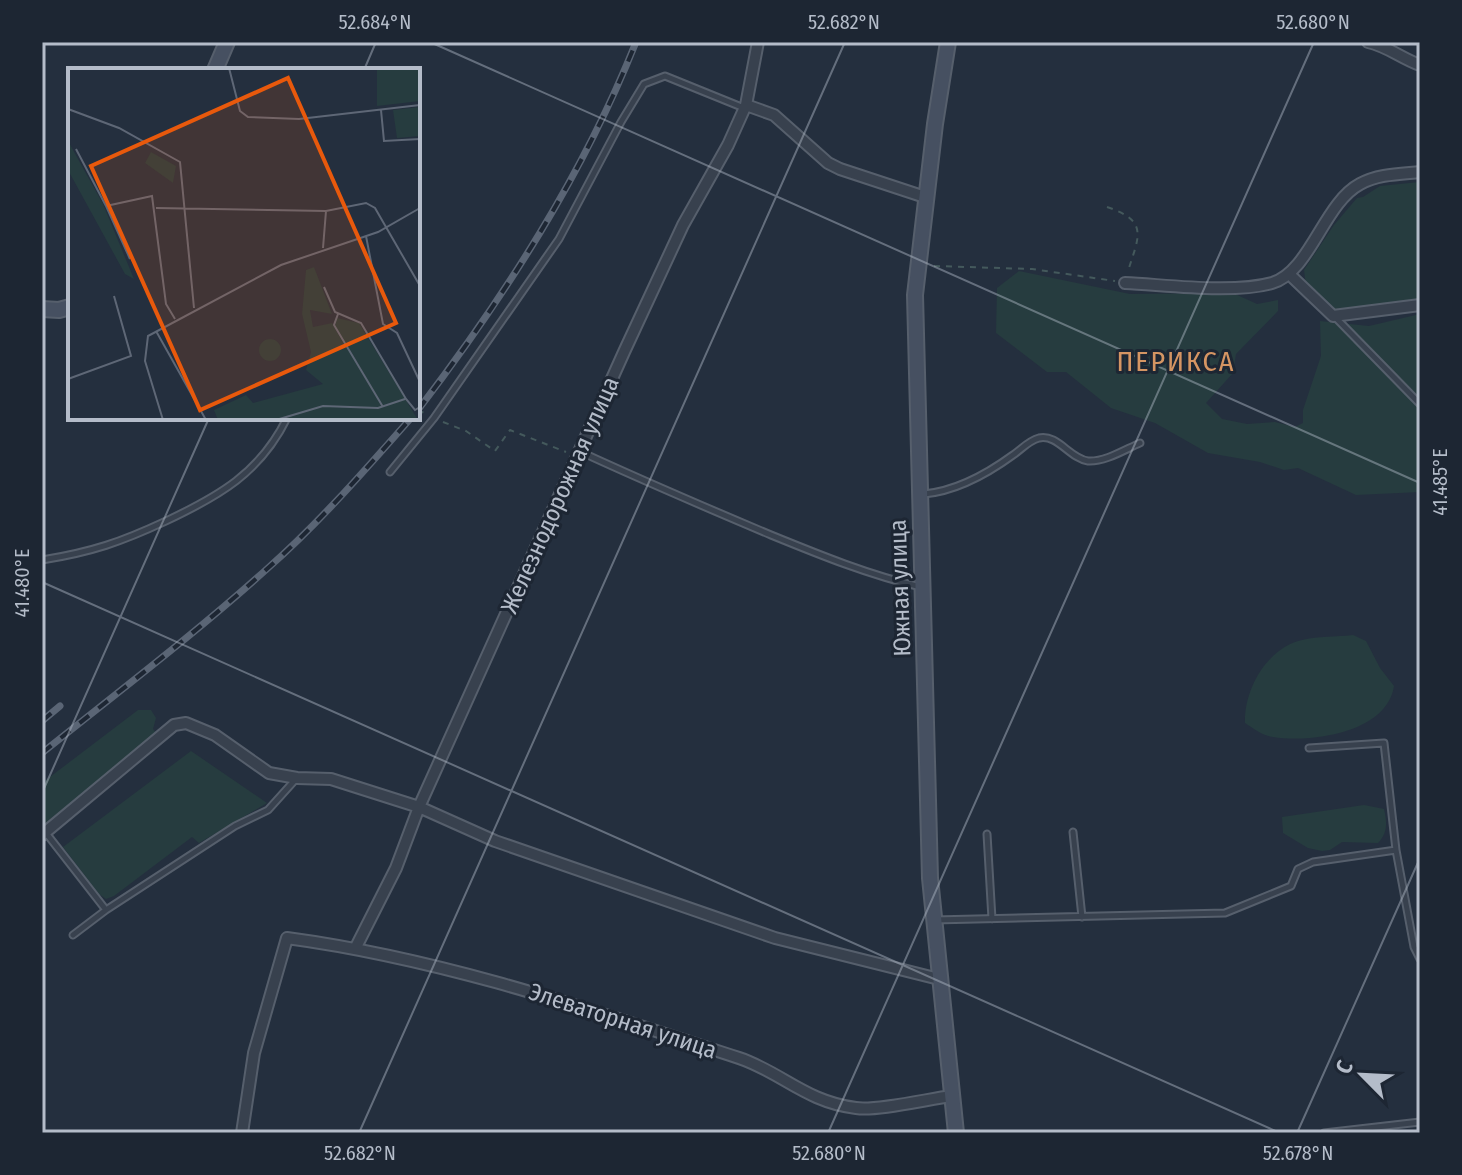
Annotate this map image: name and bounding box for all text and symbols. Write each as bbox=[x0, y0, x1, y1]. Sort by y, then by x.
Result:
text: 52.684°N bbox=[339, 10, 411, 34]
text: 52.682°N bbox=[808, 10, 880, 34]
text: 52.680°N bbox=[1276, 10, 1350, 34]
inset map bbox=[68, 68, 420, 420]
district label: ПЕРИКСА bbox=[1116, 345, 1236, 378]
street label: Железнодорожная улица bbox=[495, 372, 625, 618]
text: 41.485°E bbox=[1428, 448, 1452, 516]
street label: Южная улица bbox=[884, 519, 916, 657]
text: 41.480°E bbox=[10, 549, 34, 617]
street label: Элеваторная улица bbox=[526, 977, 720, 1065]
north arrow bbox=[1322, 1035, 1402, 1115]
text: С bbox=[1330, 1056, 1359, 1078]
text: 52.682°N bbox=[324, 1141, 396, 1165]
text: 52.680°N bbox=[792, 1141, 866, 1165]
text: 52.678°N bbox=[1263, 1141, 1333, 1165]

